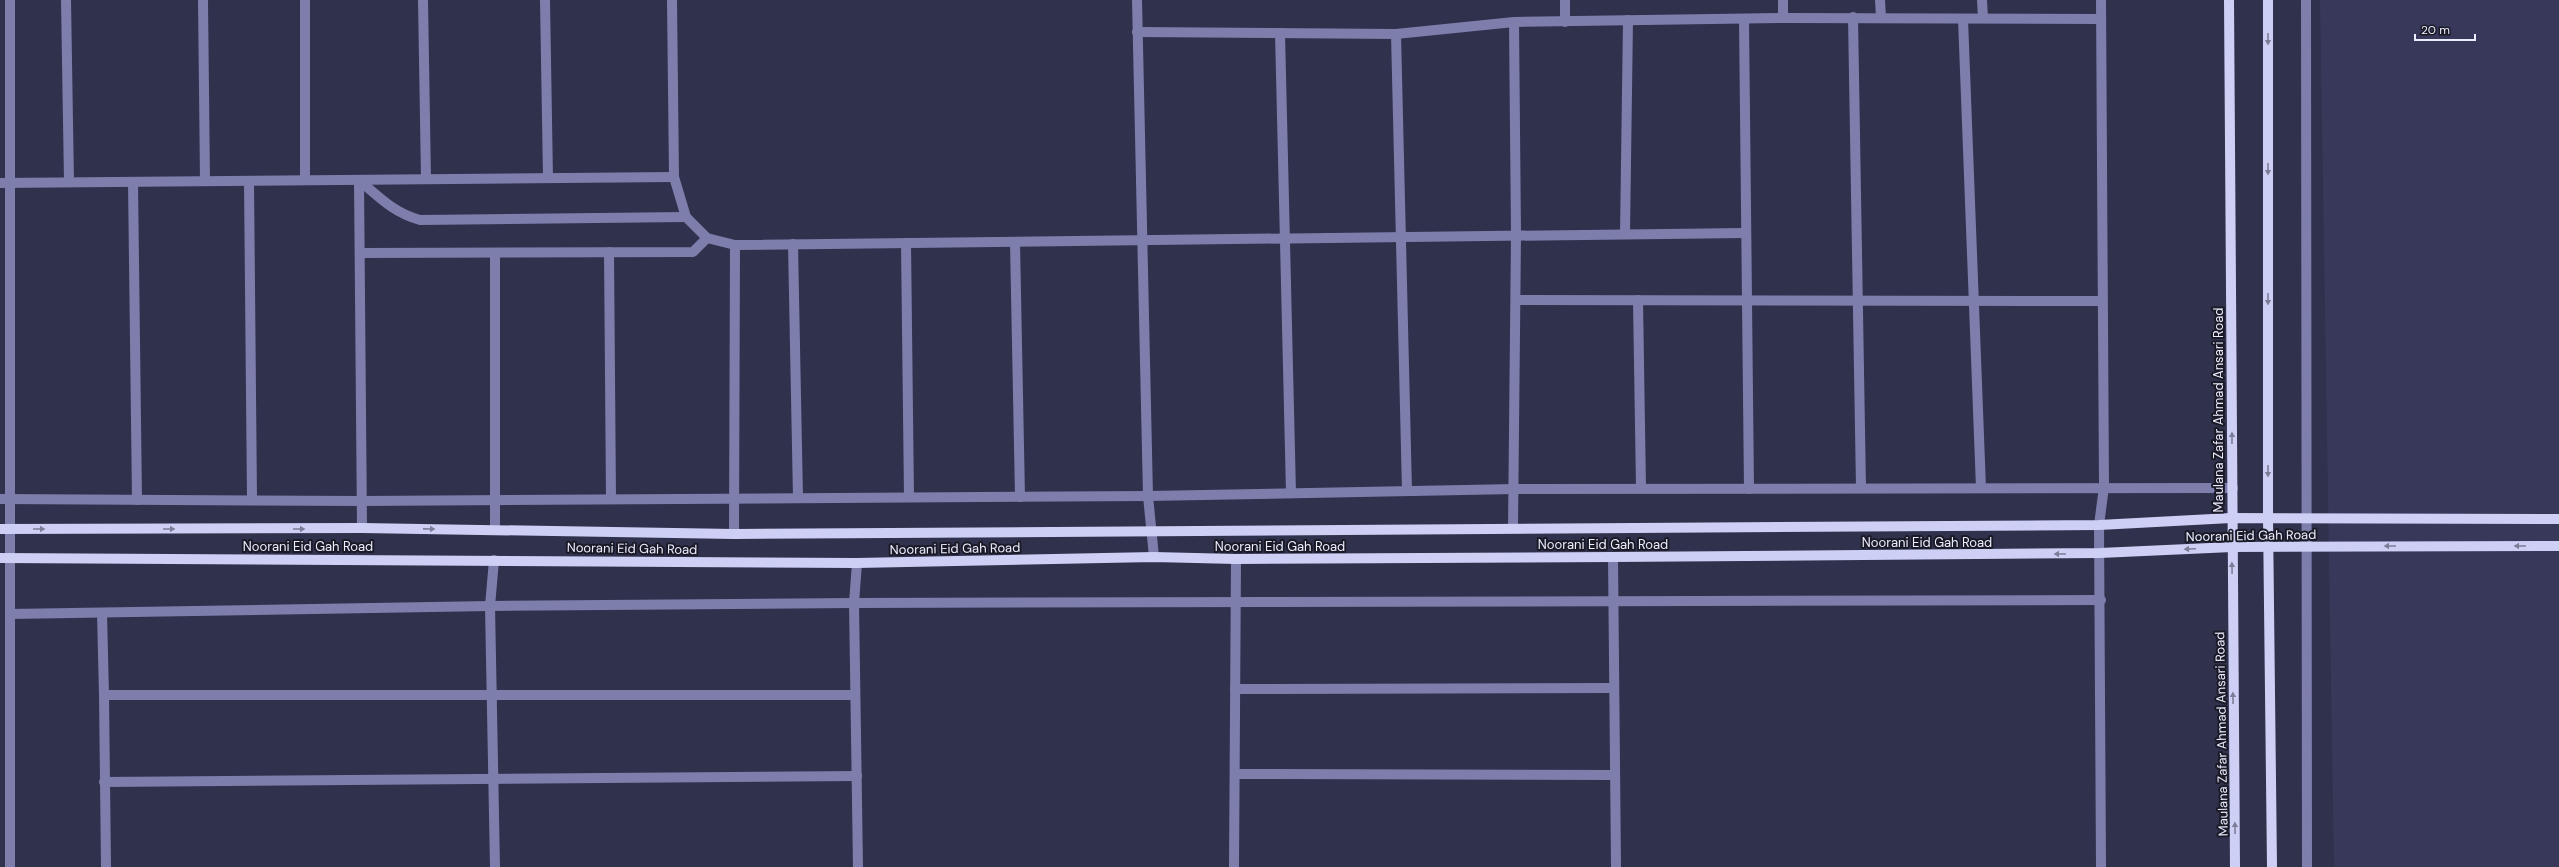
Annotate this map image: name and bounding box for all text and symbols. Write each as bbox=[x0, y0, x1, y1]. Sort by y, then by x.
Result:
scale bar bbox=[2415, 16, 2475, 42]
text: 20 m bbox=[2421, 22, 2450, 38]
one-way arrow bbox=[2265, 33, 2271, 46]
one-way arrow bbox=[2265, 163, 2271, 176]
one-way arrow bbox=[2265, 293, 2271, 306]
street label: Maulana Zafar Ahmad Ansari Road bbox=[2210, 308, 2227, 512]
one-way arrow bbox=[2229, 431, 2235, 444]
one-way arrow bbox=[2265, 465, 2271, 478]
one-way arrow bbox=[33, 526, 46, 532]
one-way arrow bbox=[163, 526, 176, 532]
one-way arrow bbox=[293, 526, 306, 532]
one-way arrow bbox=[423, 526, 436, 532]
street label: Noorani Eid Gah Road bbox=[2186, 526, 2316, 545]
street label: Noorani Eid Gah Road bbox=[1862, 534, 1992, 551]
street label: Noorani Eid Gah Road bbox=[1538, 536, 1668, 553]
street label: Noorani Eid Gah Road bbox=[243, 538, 373, 555]
street label: Noorani Eid Gah Road bbox=[1215, 538, 1345, 555]
street label: Noorani Eid Gah Road bbox=[567, 539, 697, 558]
street label: Noorani Eid Gah Road bbox=[890, 539, 1020, 558]
one-way arrow bbox=[2383, 543, 2396, 549]
one-way arrow bbox=[2513, 543, 2526, 549]
one-way arrow bbox=[2184, 545, 2196, 552]
one-way arrow bbox=[2054, 550, 2066, 557]
one-way arrow bbox=[2229, 561, 2235, 574]
street label: Maulana Zafar Ahmad Ansari Road bbox=[2211, 631, 2232, 836]
one-way arrow bbox=[2230, 691, 2236, 704]
one-way arrow bbox=[2232, 821, 2238, 834]

